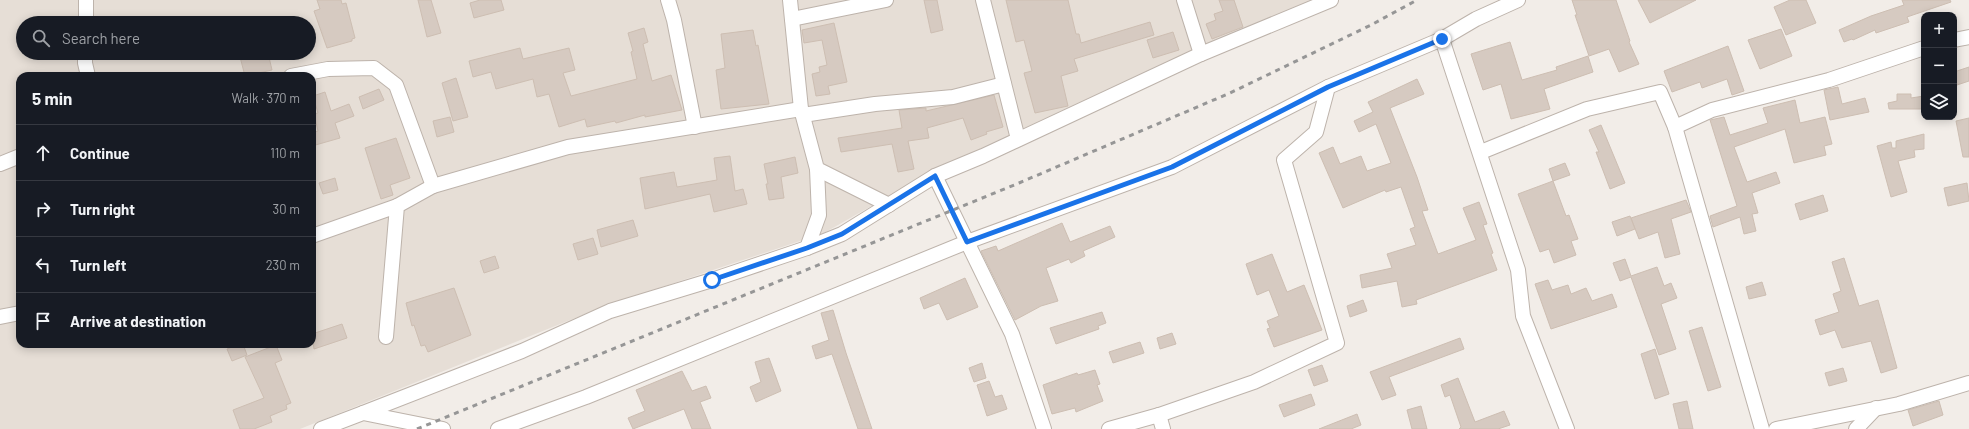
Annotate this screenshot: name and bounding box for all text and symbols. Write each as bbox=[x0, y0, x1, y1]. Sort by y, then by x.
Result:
map controls bbox=[1921, 12, 1957, 120]
button: + bbox=[1921, 12, 1957, 48]
search box bbox=[16, 16, 316, 60]
icon: search bbox=[30, 27, 52, 49]
text: Search here bbox=[62, 29, 140, 47]
route end bbox=[1433, 30, 1451, 48]
button: − bbox=[1921, 48, 1957, 84]
button: layers bbox=[1921, 84, 1957, 120]
text: 5 min bbox=[32, 88, 72, 108]
text: Walk · 370 m bbox=[232, 90, 300, 106]
icon: ahead bbox=[32, 142, 54, 164]
text: Continue bbox=[70, 144, 130, 162]
text: 110 m bbox=[270, 145, 300, 161]
icon: right bbox=[32, 198, 54, 220]
text: Turn right bbox=[70, 200, 135, 218]
text: 30 m bbox=[273, 201, 300, 217]
icon: left bbox=[32, 254, 54, 276]
text: Turn left bbox=[70, 256, 126, 274]
text: 230 m bbox=[266, 257, 300, 273]
route start bbox=[703, 271, 721, 289]
icon: arrive bbox=[32, 310, 54, 332]
text: Arrive at destination bbox=[70, 312, 206, 330]

